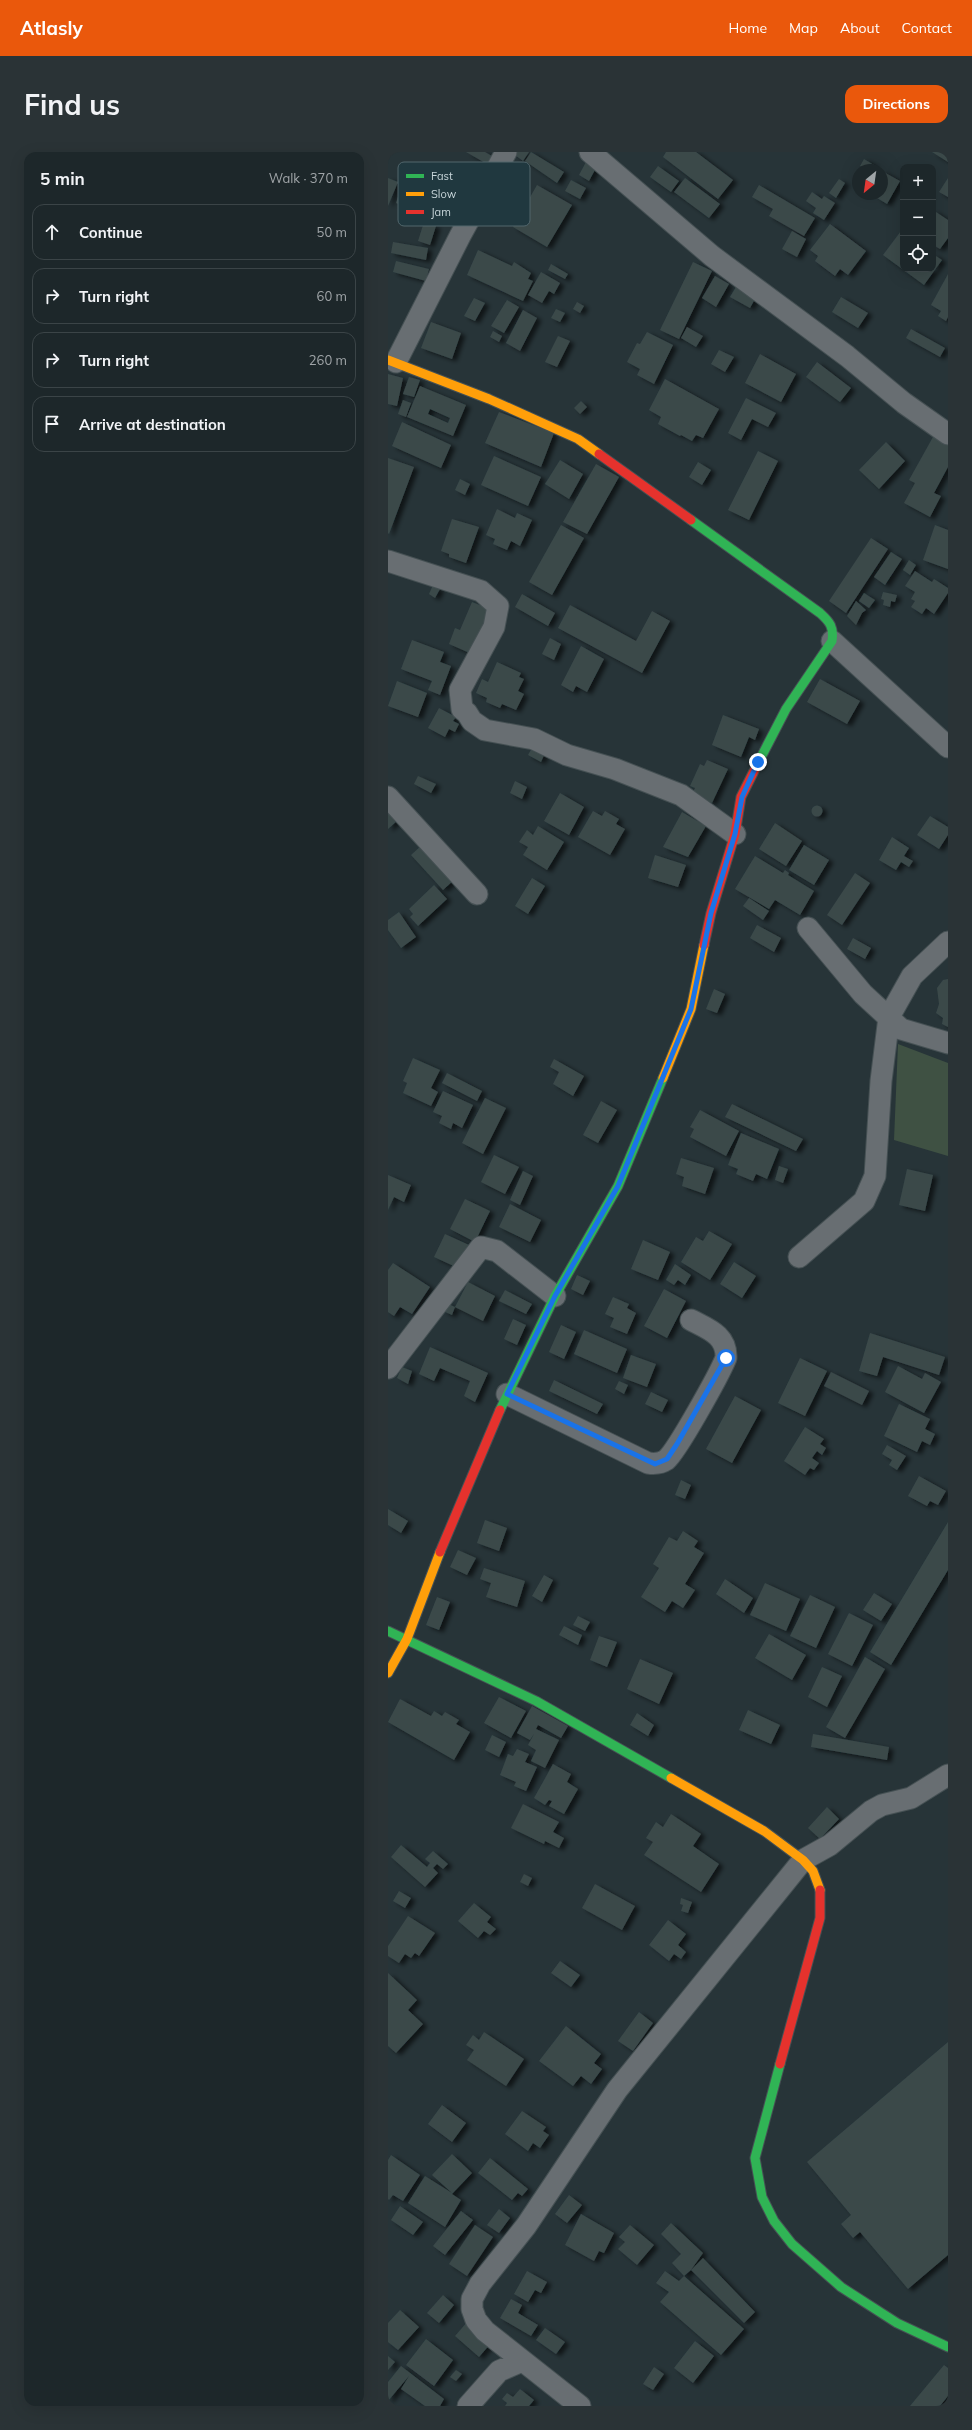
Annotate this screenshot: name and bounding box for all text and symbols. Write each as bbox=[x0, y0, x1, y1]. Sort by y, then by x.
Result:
text: Atlasly bbox=[20, 16, 83, 40]
text: Home bbox=[728, 19, 767, 37]
text: Map bbox=[789, 19, 818, 37]
text: About bbox=[840, 19, 880, 37]
text: Contact bbox=[902, 19, 952, 37]
button: Directions bbox=[845, 85, 948, 123]
text: Find us bbox=[24, 87, 120, 122]
legend bbox=[398, 162, 530, 226]
north arrow bbox=[852, 164, 888, 200]
map controls bbox=[900, 164, 936, 272]
button: + bbox=[900, 164, 936, 200]
text: 5 min bbox=[40, 168, 85, 189]
text: Fast bbox=[431, 169, 453, 183]
text: Walk · 370 m bbox=[269, 170, 348, 186]
text: Slow bbox=[431, 187, 457, 201]
button: − bbox=[900, 200, 936, 236]
text: Jam bbox=[431, 205, 451, 219]
icon: ahead bbox=[41, 221, 63, 243]
text: Continue bbox=[79, 223, 142, 242]
text: 50 m bbox=[317, 224, 347, 240]
button: locate bbox=[900, 236, 936, 272]
icon: right bbox=[41, 285, 63, 307]
text: Turn right bbox=[79, 287, 149, 306]
text: 60 m bbox=[317, 288, 347, 304]
icon: right bbox=[41, 349, 63, 371]
text: Turn right bbox=[79, 351, 149, 370]
text: 260 m bbox=[309, 352, 347, 368]
icon: arrive bbox=[41, 413, 63, 435]
text: Arrive at destination bbox=[79, 415, 226, 434]
route end bbox=[749, 753, 767, 771]
route start bbox=[717, 1349, 735, 1367]

